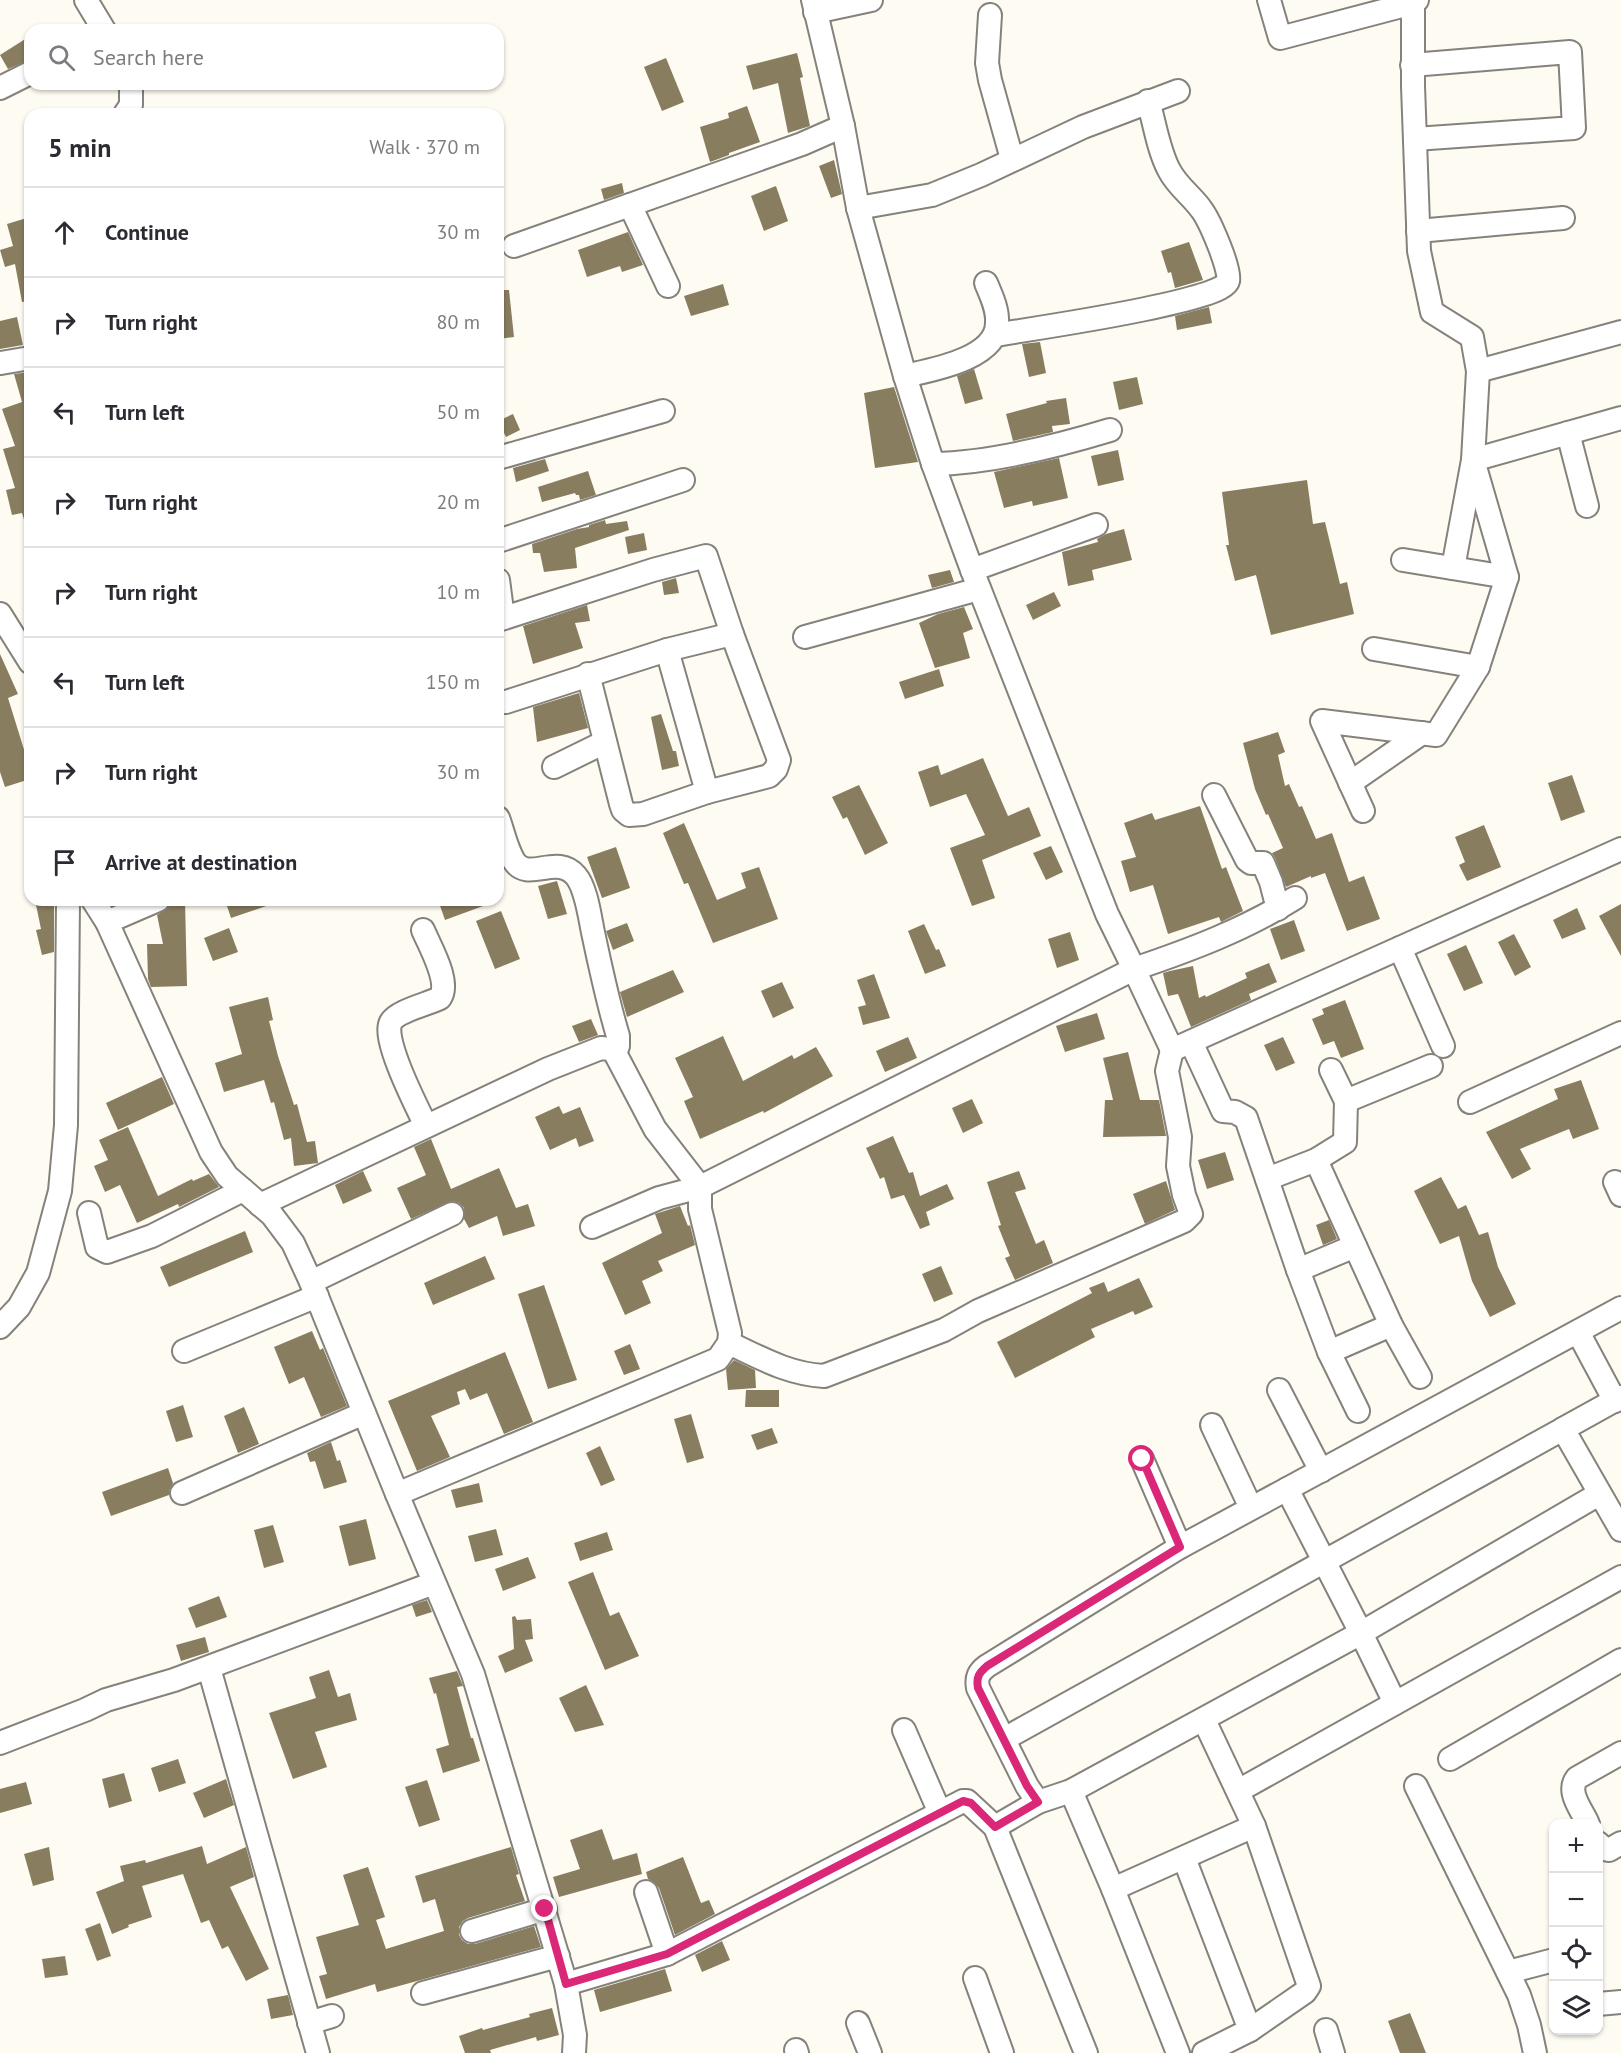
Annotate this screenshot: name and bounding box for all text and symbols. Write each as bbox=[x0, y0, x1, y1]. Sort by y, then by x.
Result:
search box bbox=[24, 24, 504, 90]
icon: search bbox=[45, 41, 78, 74]
text: Search here bbox=[93, 43, 204, 71]
text: 5 min bbox=[48, 131, 111, 164]
text: Walk · 370 m bbox=[369, 134, 480, 160]
icon: ahead bbox=[48, 216, 81, 249]
text: Continue bbox=[105, 218, 189, 246]
text: 30 m bbox=[437, 219, 480, 245]
icon: right bbox=[48, 306, 81, 339]
text: Turn right bbox=[105, 308, 197, 336]
text: 80 m bbox=[437, 309, 480, 335]
icon: left bbox=[48, 396, 81, 429]
text: Turn left bbox=[105, 398, 185, 426]
text: 50 m bbox=[437, 399, 480, 425]
icon: right bbox=[48, 486, 81, 519]
text: Turn right bbox=[105, 488, 197, 516]
text: 20 m bbox=[437, 489, 480, 515]
icon: right bbox=[48, 576, 81, 609]
text: Turn right bbox=[105, 578, 197, 606]
text: 10 m bbox=[437, 579, 480, 605]
icon: left bbox=[48, 666, 81, 699]
text: Turn left bbox=[105, 668, 185, 696]
text: 150 m bbox=[426, 669, 480, 695]
icon: right bbox=[48, 756, 81, 789]
text: Turn right bbox=[105, 758, 197, 786]
text: 30 m bbox=[437, 759, 480, 785]
icon: arrive bbox=[48, 846, 81, 879]
text: Arrive at destination bbox=[105, 848, 297, 876]
route start bbox=[1128, 1445, 1154, 1471]
map controls bbox=[1549, 1819, 1603, 2035]
button: + bbox=[1549, 1819, 1603, 1873]
button: − bbox=[1549, 1873, 1603, 1927]
route end bbox=[531, 1895, 557, 1921]
button: locate bbox=[1549, 1927, 1603, 1981]
button: layers bbox=[1549, 1981, 1603, 2035]

